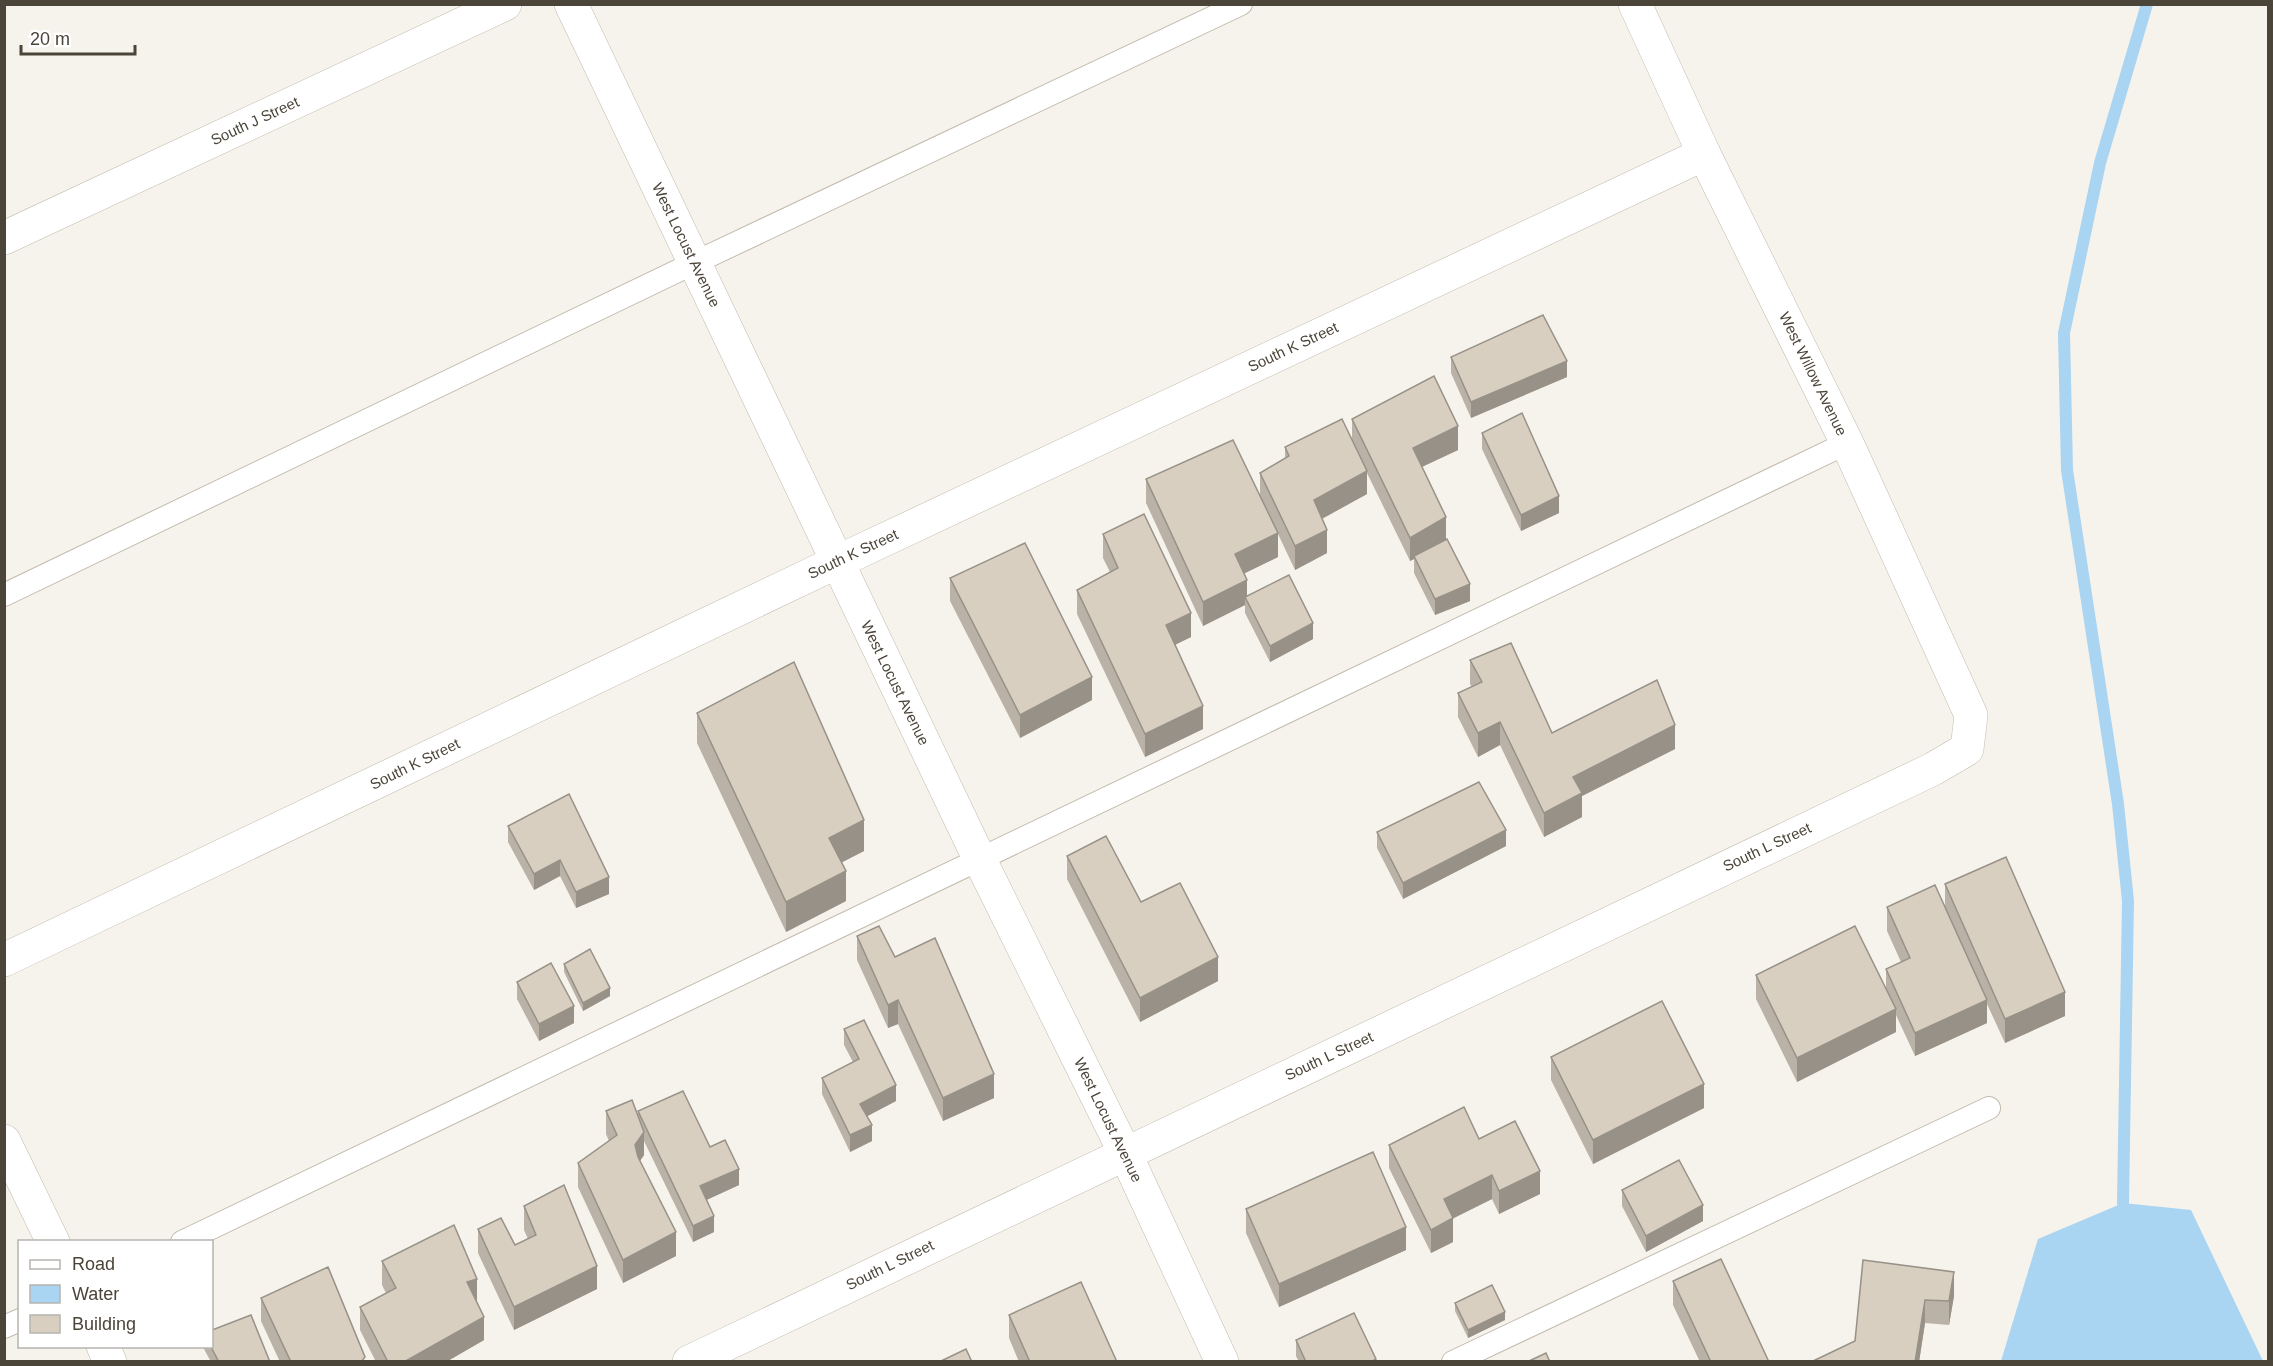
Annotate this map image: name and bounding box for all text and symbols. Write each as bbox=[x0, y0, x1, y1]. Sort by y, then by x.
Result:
scale bar bbox=[21, 18, 135, 56]
text: 20 m bbox=[30, 29, 70, 49]
street label: South J Street bbox=[208, 92, 302, 148]
street label: West Locust Avenue bbox=[649, 180, 724, 310]
street label: West Willow Avenue bbox=[1776, 309, 1851, 438]
street label: South K Street bbox=[1245, 318, 1341, 375]
street label: South K Street bbox=[805, 525, 901, 582]
street label: West Locust Avenue bbox=[858, 618, 933, 748]
street label: South K Street bbox=[367, 734, 463, 793]
street label: South L Street bbox=[1720, 818, 1814, 874]
street label: South L Street bbox=[1282, 1027, 1376, 1083]
street label: West Locust Avenue bbox=[1071, 1055, 1146, 1185]
street label: South L Street bbox=[843, 1236, 937, 1293]
legend bbox=[18, 1240, 213, 1348]
text: Road bbox=[72, 1254, 115, 1274]
text: Water bbox=[72, 1284, 119, 1304]
text: Building bbox=[72, 1314, 136, 1334]

